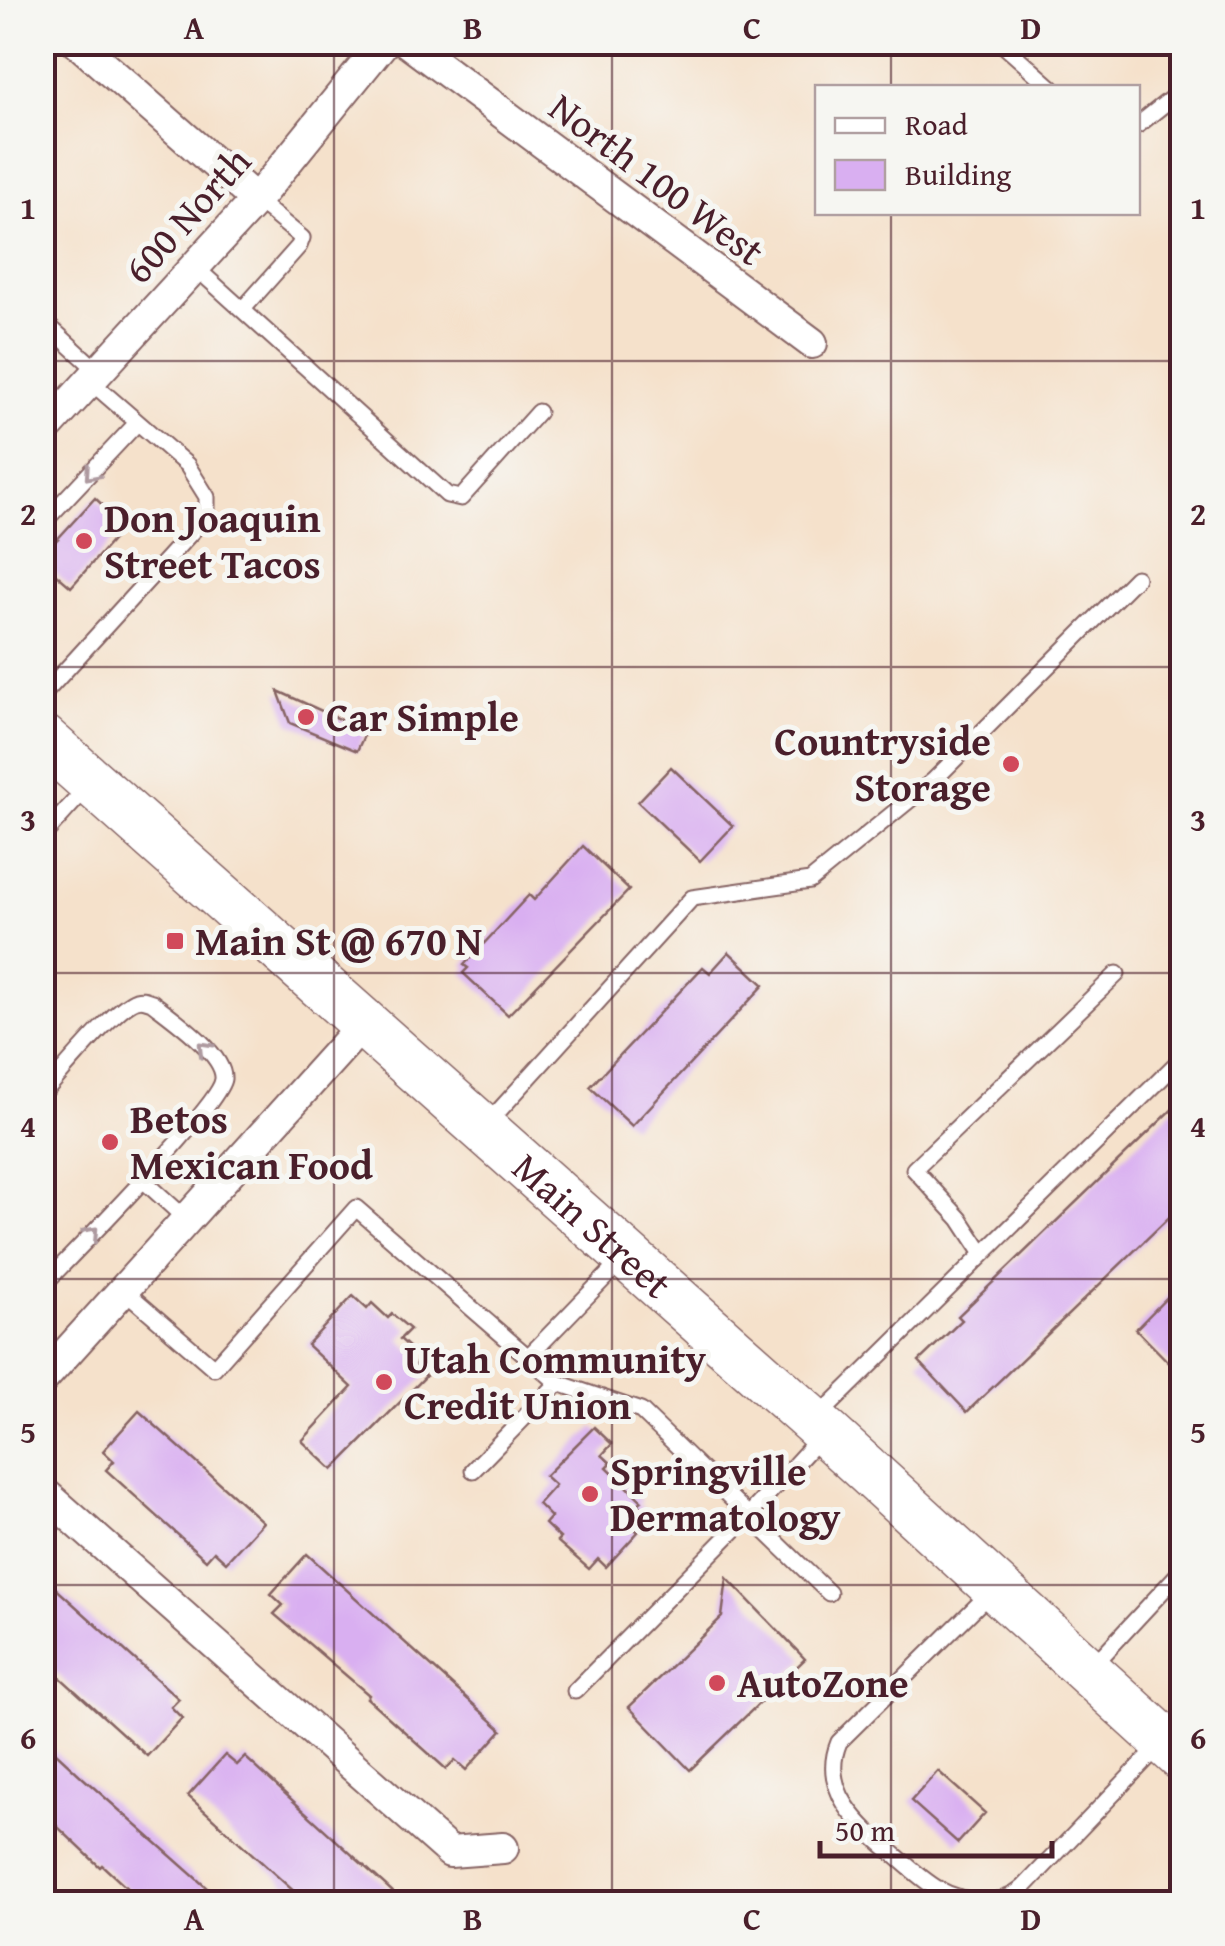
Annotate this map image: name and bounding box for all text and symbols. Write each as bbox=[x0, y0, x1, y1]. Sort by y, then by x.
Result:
text: A bbox=[184, 4, 205, 51]
text: B bbox=[463, 4, 483, 51]
text: C bbox=[743, 4, 761, 51]
text: D bbox=[1021, 4, 1041, 51]
street label: North 100 West bbox=[537, 78, 777, 279]
legend bbox=[815, 85, 1140, 215]
text: Road bbox=[905, 102, 968, 146]
street label: 600 North bbox=[109, 133, 264, 296]
text: Building bbox=[905, 152, 1011, 196]
text: 1 bbox=[20, 184, 36, 231]
text: 1 bbox=[1190, 184, 1206, 231]
one-way arrow bbox=[84, 462, 102, 481]
place label: Don Joaquin Street Tacos bbox=[104, 488, 321, 593]
text: 2 bbox=[20, 490, 36, 537]
text: 2 bbox=[1190, 490, 1206, 537]
marker: Don Joaquin Street Tacos bbox=[73, 530, 95, 552]
place label: Car Simple bbox=[326, 687, 519, 746]
marker: Car Simple bbox=[295, 706, 317, 728]
place label: Countryside Storage bbox=[774, 711, 991, 816]
marker: Countryside Storage bbox=[1000, 753, 1022, 775]
text: 3 bbox=[20, 796, 36, 843]
text: 3 bbox=[1190, 796, 1206, 843]
place label: Main St @ 670 N bbox=[195, 911, 482, 970]
marker: Main St @ 670 N bbox=[164, 930, 186, 952]
one-way arrow bbox=[198, 1041, 216, 1059]
place label: Betos Mexican Food bbox=[130, 1089, 373, 1194]
text: 4 bbox=[20, 1102, 36, 1149]
text: 4 bbox=[1190, 1102, 1206, 1149]
marker: Betos Mexican Food bbox=[99, 1131, 121, 1153]
street label: Main Street bbox=[500, 1138, 685, 1312]
one-way arrow bbox=[80, 1226, 98, 1244]
place label: Utah Community Credit Union bbox=[404, 1329, 707, 1434]
marker: Utah Community Credit Union bbox=[373, 1371, 395, 1393]
text: 5 bbox=[20, 1408, 36, 1455]
text: 5 bbox=[1190, 1408, 1206, 1455]
place label: Springville Dermatology bbox=[610, 1441, 841, 1546]
marker: Springville Dermatology bbox=[579, 1483, 601, 1505]
place label: AutoZone bbox=[737, 1653, 909, 1712]
marker: AutoZone bbox=[706, 1672, 728, 1694]
text: 6 bbox=[20, 1714, 36, 1761]
text: 6 bbox=[1190, 1714, 1206, 1761]
scale bar bbox=[820, 1796, 1052, 1858]
text: 50 m bbox=[835, 1808, 895, 1852]
text: A bbox=[184, 1895, 205, 1942]
text: B bbox=[463, 1895, 483, 1942]
text: C bbox=[743, 1895, 761, 1942]
text: D bbox=[1021, 1895, 1041, 1942]

